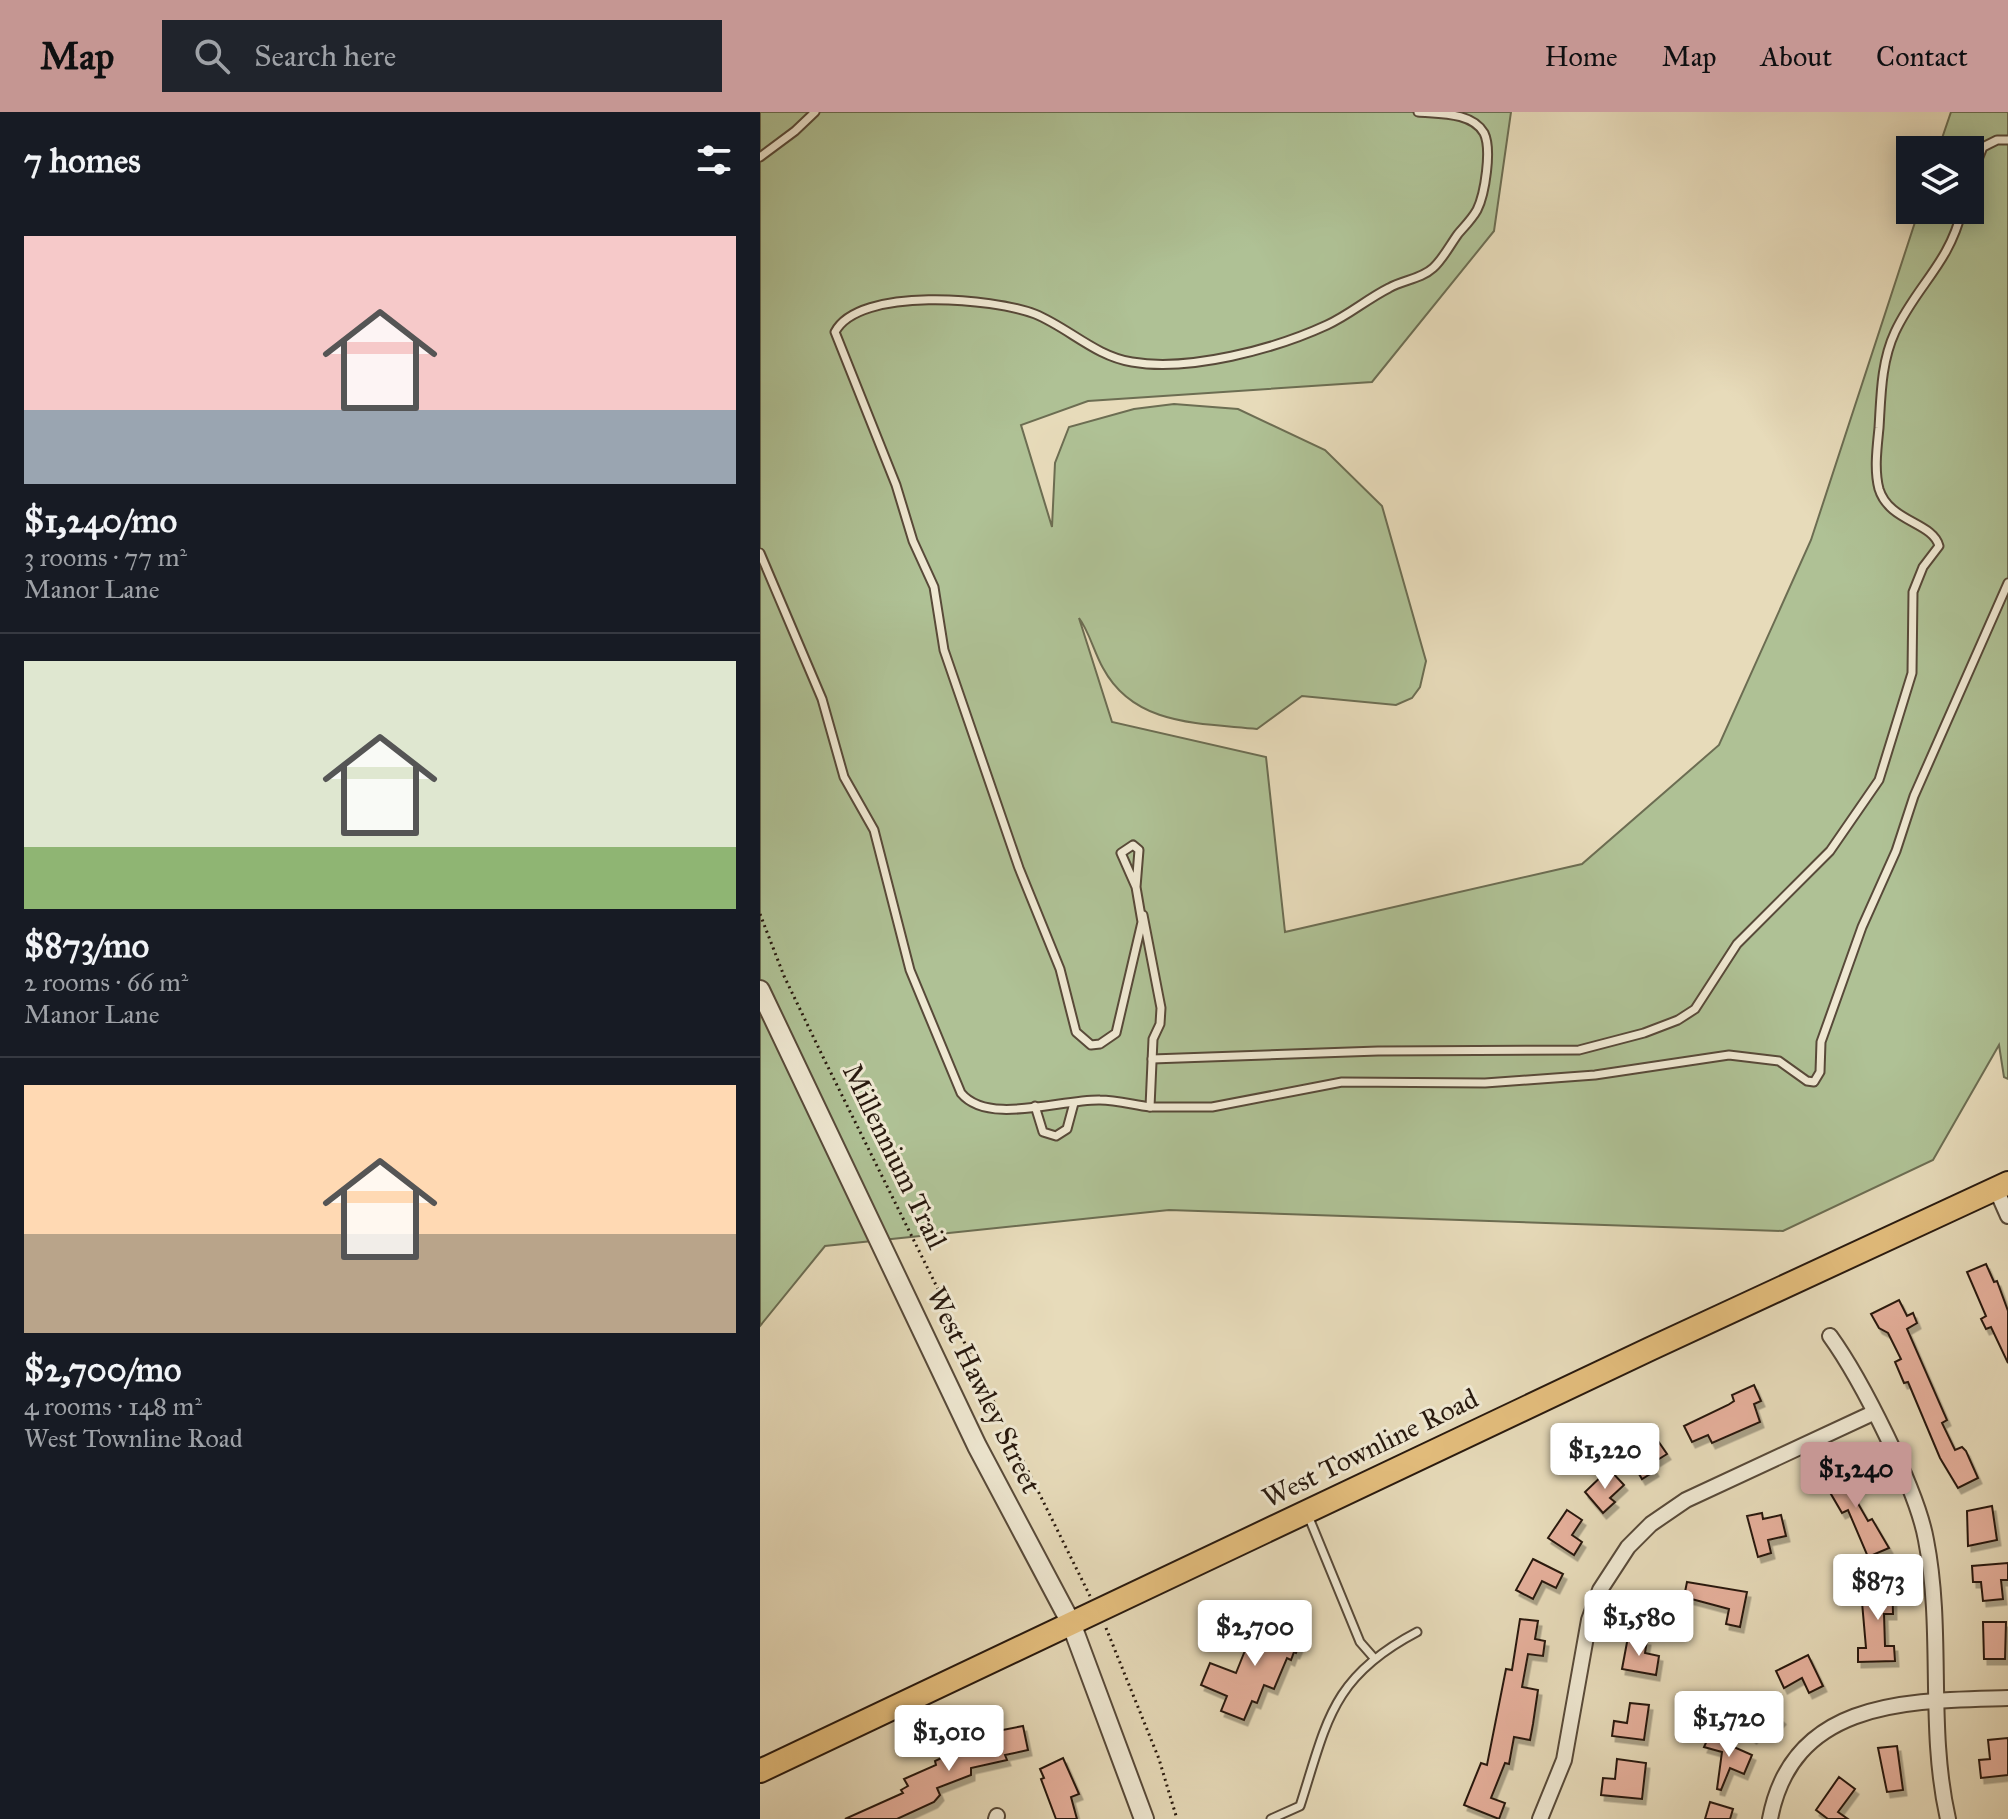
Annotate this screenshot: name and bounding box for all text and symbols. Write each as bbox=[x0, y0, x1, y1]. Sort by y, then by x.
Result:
search box bbox=[162, 20, 722, 92]
text: Map bbox=[40, 33, 114, 79]
icon: search bbox=[190, 34, 234, 78]
text: Search here bbox=[254, 38, 396, 74]
text: Home bbox=[1545, 39, 1618, 74]
text: Map bbox=[1662, 39, 1716, 74]
text: About bbox=[1760, 39, 1832, 74]
text: Contact bbox=[1876, 39, 1968, 74]
map controls bbox=[1896, 136, 1984, 224]
button: layers bbox=[1896, 136, 1984, 224]
icon: filters bbox=[692, 138, 736, 182]
text: 7 homes bbox=[24, 140, 141, 181]
icon: home bbox=[308, 288, 452, 432]
text: $1,240/mo bbox=[24, 500, 177, 541]
text: 3 rooms · 77 m² bbox=[24, 541, 187, 573]
text: Manor Lane bbox=[24, 573, 160, 605]
icon: home bbox=[308, 713, 452, 857]
text: $873/mo bbox=[24, 925, 149, 966]
text: 2 rooms · 66 m² bbox=[24, 966, 188, 998]
text: Manor Lane bbox=[24, 998, 160, 1030]
street label: Millennium Trail bbox=[835, 1058, 955, 1255]
icon: home bbox=[308, 1137, 452, 1281]
street label: West Hawley Street bbox=[919, 1281, 1049, 1499]
text: $2,700/mo bbox=[24, 1349, 181, 1390]
street label: West Townline Road bbox=[1256, 1381, 1484, 1515]
text: 4 rooms · 148 m² bbox=[24, 1390, 202, 1422]
text: West Townline Road bbox=[24, 1422, 243, 1454]
pin: $1,220 bbox=[1540, 1423, 1670, 1491]
text: $1,220 bbox=[1568, 1433, 1642, 1465]
pin: $1,240 bbox=[1791, 1442, 1921, 1510]
text: $1,240 bbox=[1818, 1452, 1894, 1484]
pin: $873 bbox=[1831, 1554, 1925, 1622]
text: $873 bbox=[1851, 1564, 1905, 1596]
pin: $1,580 bbox=[1574, 1590, 1704, 1658]
pin: $2,700 bbox=[1190, 1600, 1320, 1668]
text: $1,580 bbox=[1602, 1600, 1676, 1632]
text: $2,700 bbox=[1216, 1610, 1294, 1642]
pin: $1,720 bbox=[1664, 1691, 1794, 1759]
text: $1,720 bbox=[1693, 1701, 1765, 1733]
pin: $1,010 bbox=[884, 1705, 1014, 1773]
text: $1,010 bbox=[913, 1715, 985, 1747]

